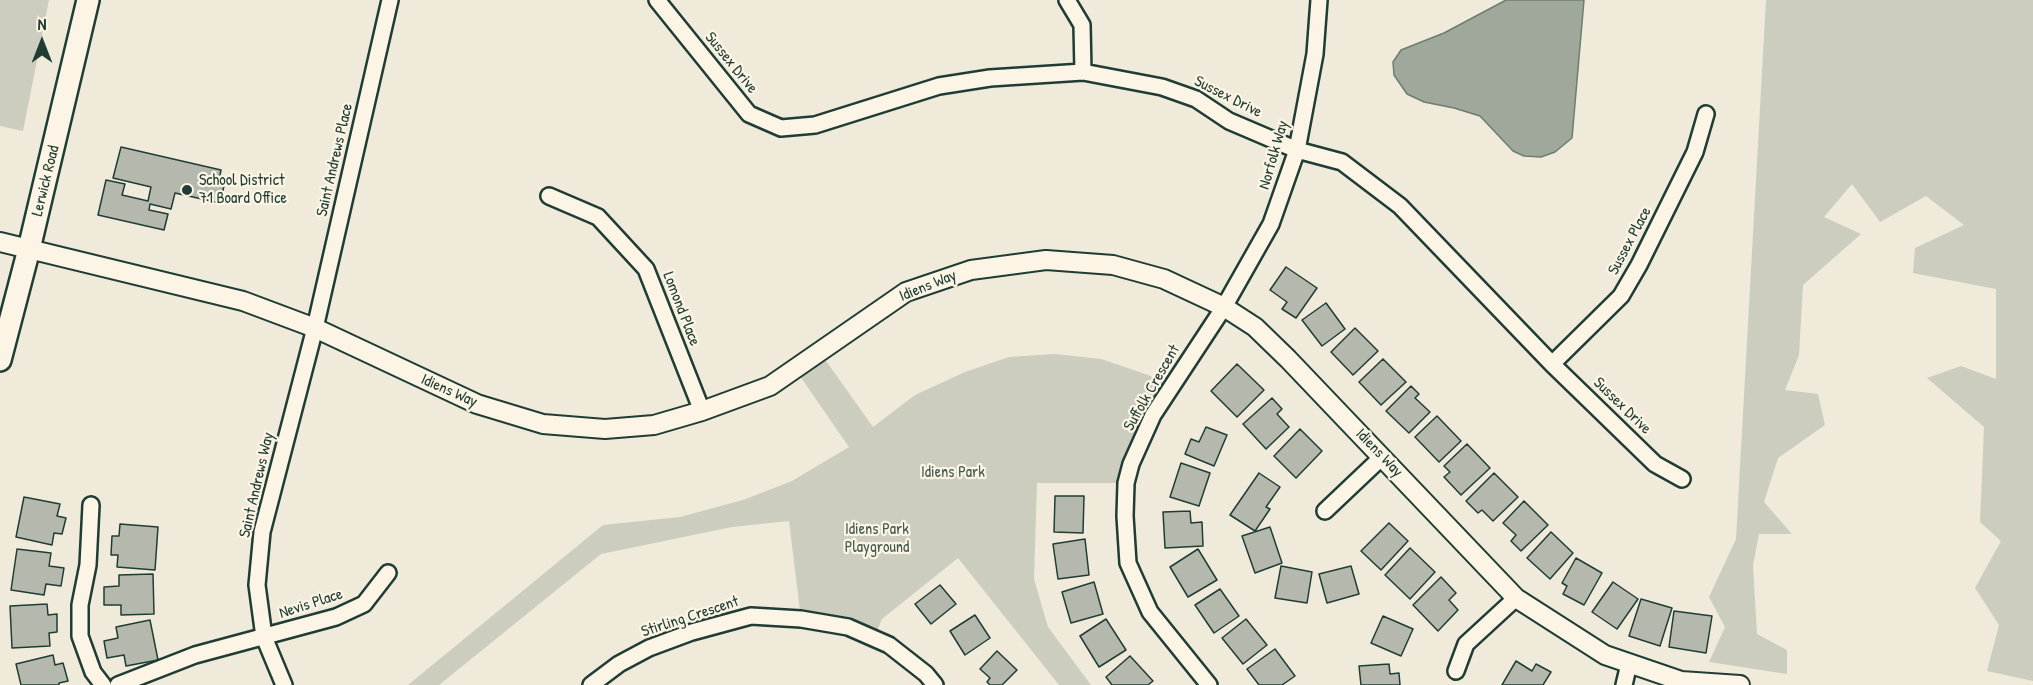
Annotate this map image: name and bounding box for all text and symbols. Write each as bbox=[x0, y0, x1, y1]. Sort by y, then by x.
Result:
north arrow bbox=[12, 12, 72, 72]
text: N bbox=[38, 13, 46, 35]
street label: Sussex Drive bbox=[700, 28, 762, 98]
street label: Sussex Drive bbox=[1191, 72, 1265, 122]
street label: Saint Andrews Place bbox=[313, 102, 357, 218]
street label: Norfolk Way bbox=[1255, 118, 1293, 192]
street label: Lerwick Road bbox=[28, 144, 64, 218]
place label: School District 71 Board Office bbox=[199, 171, 287, 209]
marker: School District 71 Board Office bbox=[180, 183, 194, 197]
street label: Sussex Place bbox=[1604, 204, 1656, 278]
street label: Idiens Way bbox=[897, 266, 959, 306]
street label: Lomond Place bbox=[658, 269, 704, 349]
street label: Suffolk Crescent bbox=[1120, 342, 1184, 434]
street label: Idiens Way bbox=[418, 370, 480, 412]
street label: Sussex Drive bbox=[1589, 374, 1655, 438]
street label: Idiens Way bbox=[1351, 425, 1407, 481]
street label: Saint Andrews Way bbox=[236, 430, 278, 540]
park label: Idiens Park bbox=[921, 463, 985, 483]
park label: Idiens Park Playground bbox=[845, 520, 909, 558]
street label: Nevis Place bbox=[277, 585, 345, 623]
street label: Stirling Crescent bbox=[639, 592, 741, 642]

